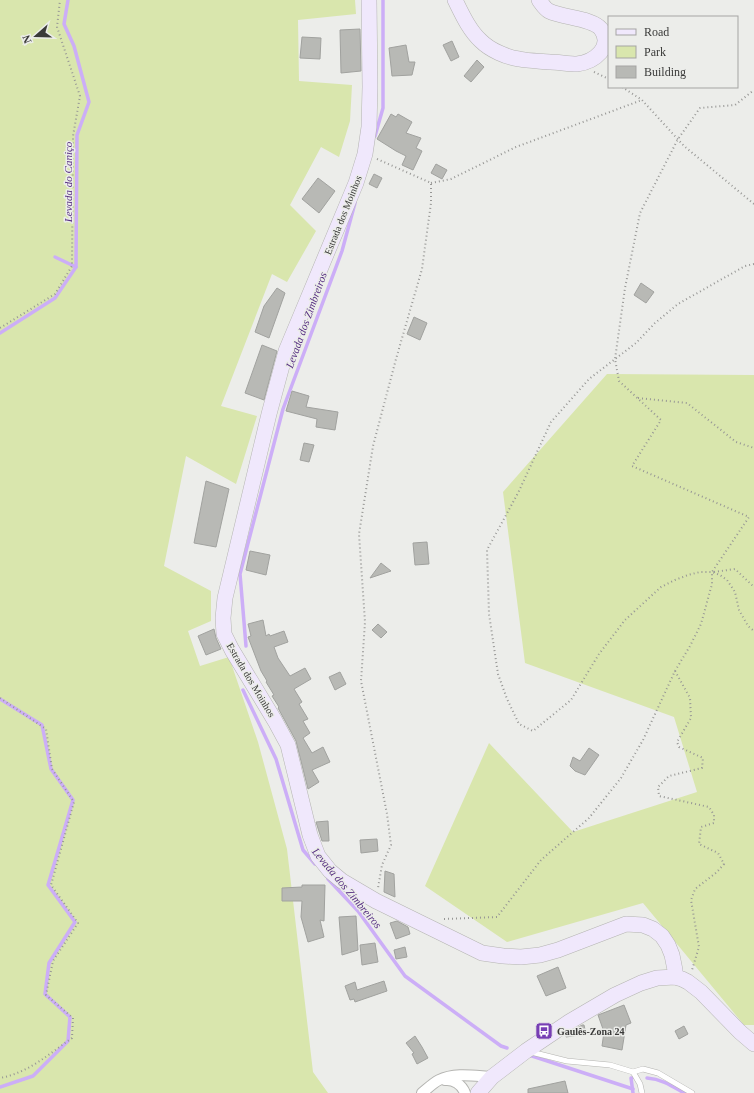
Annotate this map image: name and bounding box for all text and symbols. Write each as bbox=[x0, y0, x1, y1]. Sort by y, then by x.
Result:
north arrow bbox=[16, 16, 56, 56]
legend bbox=[608, 16, 738, 88]
text: Road bbox=[644, 25, 669, 39]
text: N bbox=[20, 34, 34, 45]
text: Park bbox=[644, 45, 666, 59]
text: Building bbox=[644, 65, 686, 79]
water label: Levada do Caniço bbox=[62, 141, 74, 223]
street label: Estrada dos Moinhos bbox=[322, 174, 364, 256]
water label: Levada dos Zimbreiros bbox=[283, 270, 329, 371]
street label: Estrada dos Moinhos bbox=[225, 641, 278, 719]
water label: Levada dos Zimbreiros bbox=[309, 845, 384, 931]
bus stop icon: Gaulês-Zona 24 bbox=[534, 1021, 554, 1041]
place label: Gaulês-Zona 24 bbox=[557, 1026, 625, 1037]

